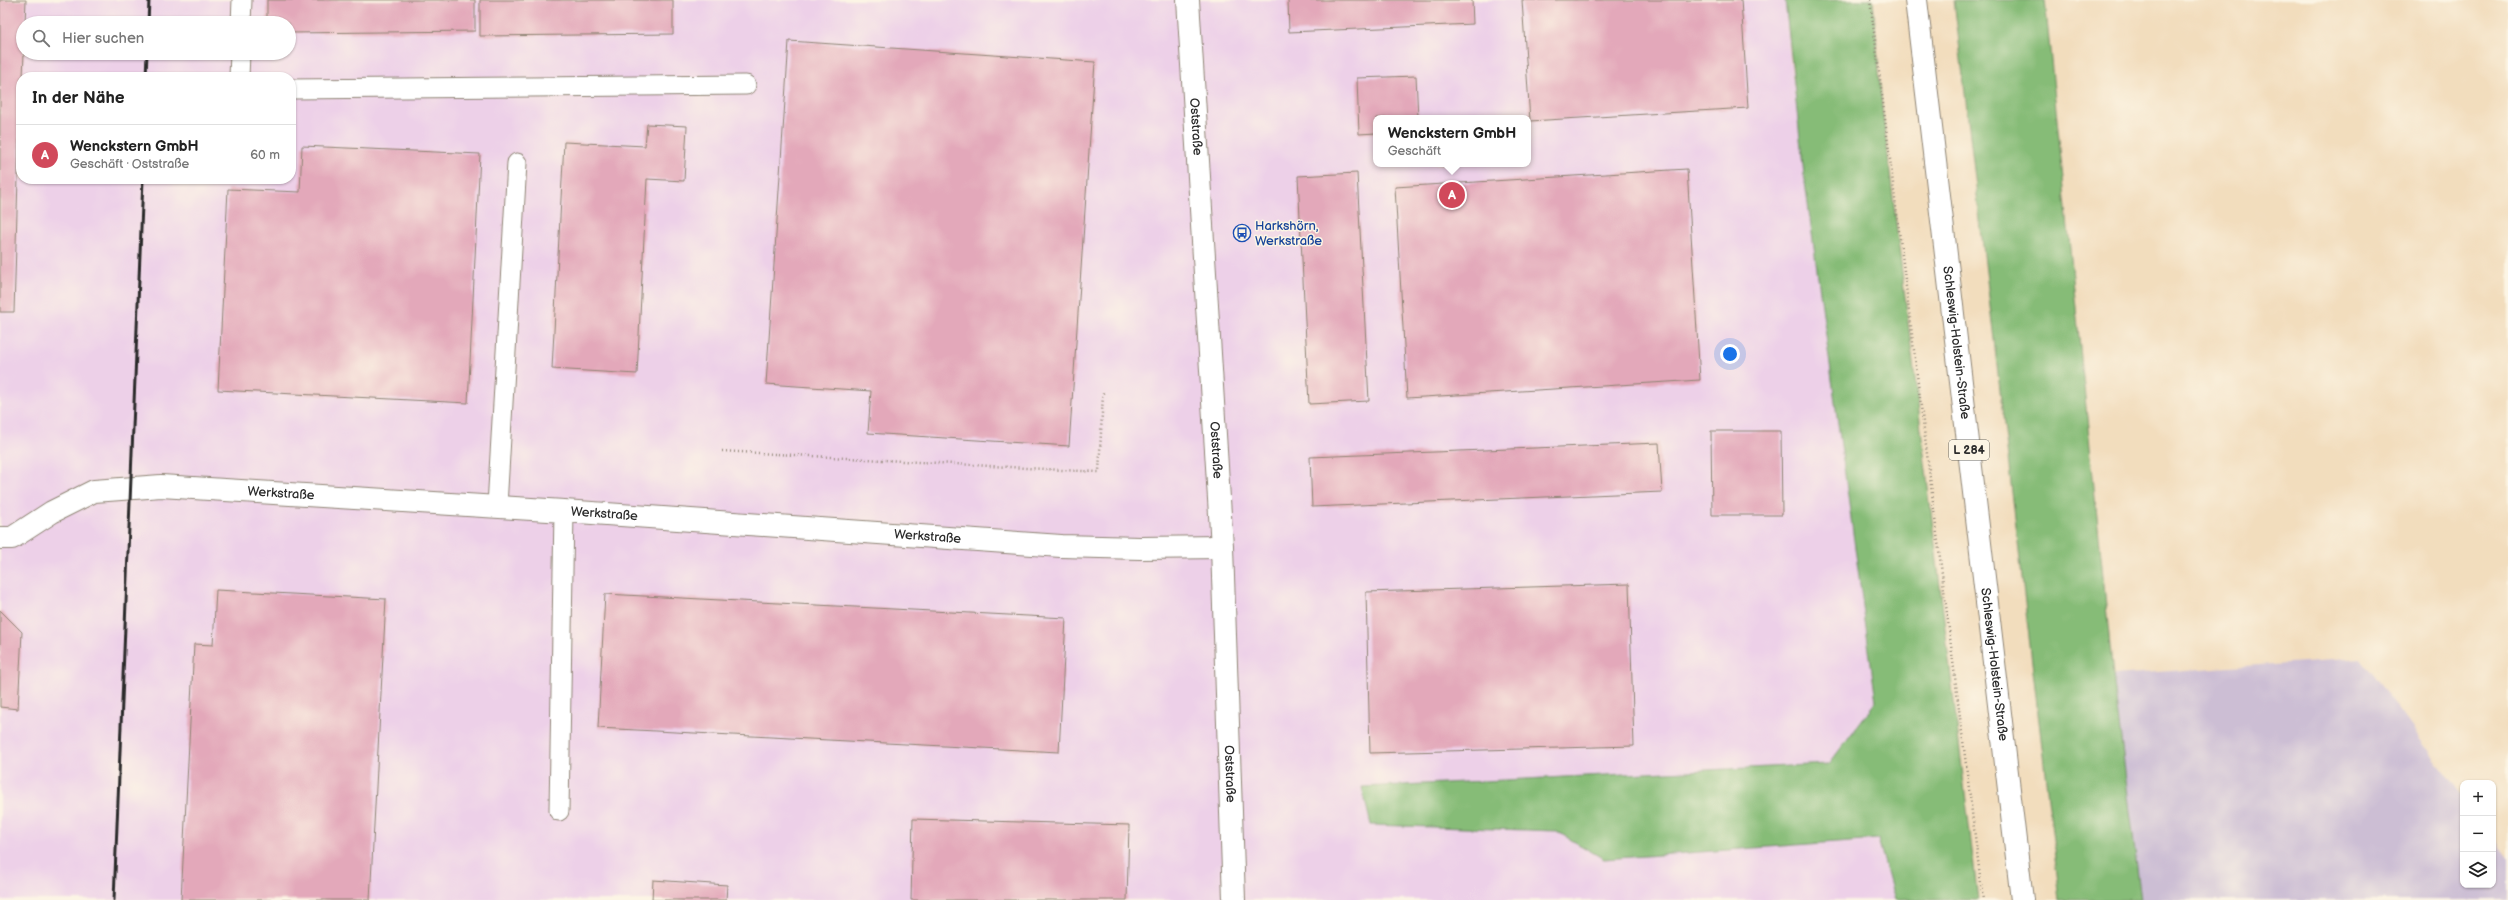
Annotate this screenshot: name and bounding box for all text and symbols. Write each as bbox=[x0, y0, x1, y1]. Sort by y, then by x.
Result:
search box bbox=[16, 16, 296, 60]
icon: search bbox=[30, 27, 52, 49]
text: Hier suchen bbox=[62, 29, 144, 48]
text: In der Nähe bbox=[32, 88, 125, 108]
street label: Oststraße bbox=[1186, 98, 1206, 156]
popup bbox=[1373, 115, 1531, 167]
text: Wenckstern GmbH bbox=[1388, 124, 1516, 143]
text: Wenckstern GmbH bbox=[70, 137, 199, 156]
text: Geschäft bbox=[1388, 143, 1441, 159]
text: A bbox=[41, 147, 49, 163]
text: 60 m bbox=[250, 147, 280, 163]
text: Geschäft · Oststraße bbox=[70, 156, 189, 172]
pin: A bbox=[1439, 180, 1465, 210]
place label: Harkshörn, Werkstraße bbox=[1255, 218, 1322, 249]
bus stop icon: Harkshörn, Werkstraße bbox=[1232, 223, 1252, 243]
street label: Schleswig-Holstein-Straße bbox=[1939, 265, 1973, 421]
your location bbox=[1720, 344, 1740, 364]
street label: Oststraße bbox=[1206, 421, 1226, 480]
road number: L 284 bbox=[1949, 440, 1989, 460]
street label: Werkstraße bbox=[247, 483, 315, 504]
street label: Werkstraße bbox=[570, 503, 639, 524]
street label: Werkstraße bbox=[893, 526, 962, 547]
street label: Schleswig-Holstein-Straße bbox=[1977, 587, 2011, 742]
street label: Oststraße bbox=[1221, 745, 1239, 803]
map controls bbox=[2460, 780, 2496, 888]
button: + bbox=[2460, 780, 2496, 816]
button: − bbox=[2460, 816, 2496, 852]
button: layers bbox=[2460, 852, 2496, 888]

